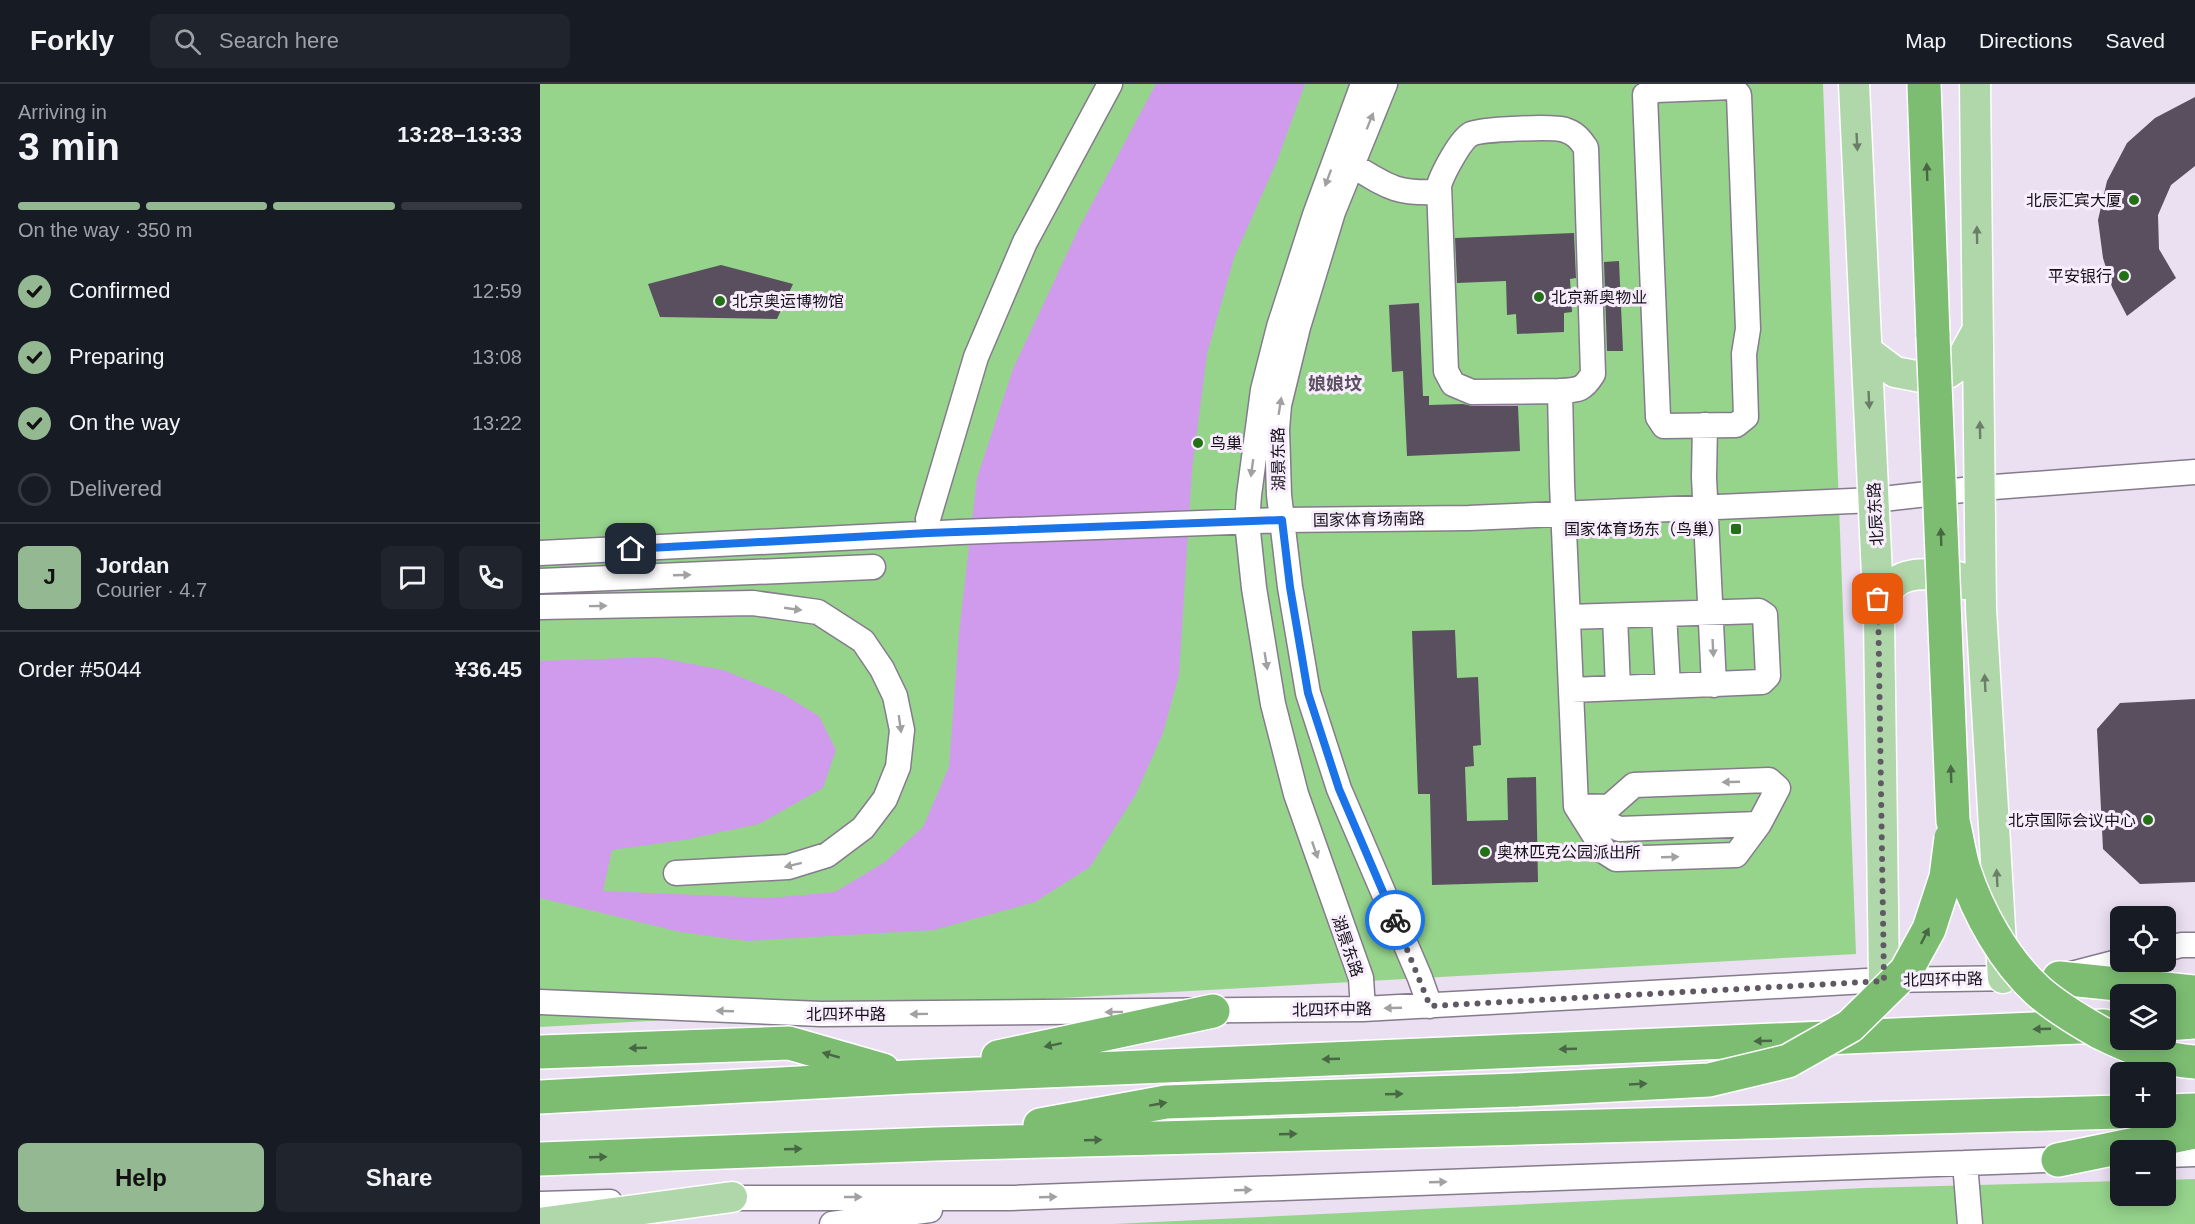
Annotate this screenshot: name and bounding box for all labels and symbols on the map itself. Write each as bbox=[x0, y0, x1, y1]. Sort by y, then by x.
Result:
one-way arrow bbox=[1366, 112, 1375, 130]
one-way arrow bbox=[1852, 133, 1861, 152]
one-way arrow bbox=[1922, 163, 1932, 182]
one-way arrow bbox=[1323, 170, 1333, 188]
place label: 北辰汇宾大厦 bbox=[2026, 192, 2122, 209]
marker: 北辰汇宾大厦 bbox=[2127, 193, 2141, 207]
one-way arrow bbox=[1972, 225, 1982, 244]
place label: 平安银行 bbox=[2048, 268, 2112, 285]
marker: 平安银行 bbox=[2117, 269, 2131, 283]
place label: 北京新奥物业 bbox=[1551, 289, 1647, 306]
marker: 北京新奥物业 bbox=[1532, 290, 1546, 304]
place label: 北京奥运博物馆 bbox=[732, 293, 844, 310]
marker: 北京奥运博物馆 bbox=[713, 294, 727, 308]
district label: 娘娘坟 bbox=[1308, 374, 1362, 394]
one-way arrow bbox=[1865, 391, 1874, 410]
one-way arrow bbox=[1276, 397, 1285, 416]
one-way arrow bbox=[1975, 420, 1985, 439]
street label: 湖景东路 bbox=[1269, 427, 1288, 491]
place label: 鸟巢 bbox=[1210, 435, 1242, 452]
marker: 鸟巢 bbox=[1191, 436, 1205, 450]
one-way arrow bbox=[1248, 458, 1257, 477]
street label: 北辰东路 bbox=[1865, 482, 1886, 546]
street label: 国家体育场南路 bbox=[1313, 510, 1425, 529]
place label: 国家体育场东（鸟巢） bbox=[1564, 521, 1724, 538]
marker: 国家体育场东（鸟巢） bbox=[1729, 522, 1743, 536]
pin bbox=[605, 523, 656, 574]
one-way arrow bbox=[1937, 528, 1946, 547]
one-way arrow bbox=[673, 570, 692, 580]
pin bbox=[1852, 573, 1903, 624]
one-way arrow bbox=[589, 601, 608, 611]
one-way arrow bbox=[784, 604, 803, 613]
one-way arrow bbox=[1708, 639, 1717, 658]
one-way arrow bbox=[1262, 652, 1271, 671]
one-way arrow bbox=[1981, 674, 1990, 693]
one-way arrow bbox=[895, 714, 904, 733]
one-way arrow bbox=[1946, 764, 1955, 783]
one-way arrow bbox=[1721, 777, 1740, 786]
place label: 北京国际会议中心 bbox=[2008, 812, 2136, 829]
marker: 北京国际会议中心 bbox=[2141, 813, 2155, 827]
one-way arrow bbox=[1310, 841, 1320, 859]
place label: 奥林匹克公园派出所 bbox=[1497, 844, 1641, 861]
marker: 奥林匹克公园派出所 bbox=[1478, 845, 1492, 859]
one-way arrow bbox=[1661, 852, 1680, 862]
one-way arrow bbox=[783, 861, 802, 870]
one-way arrow bbox=[1992, 868, 2001, 887]
courier bbox=[1365, 890, 1425, 950]
street label: 湖景东路 bbox=[1329, 913, 1366, 979]
one-way arrow bbox=[1920, 927, 1930, 945]
street label: 北四环中路 bbox=[1903, 970, 1983, 989]
street label: 北四环中路 bbox=[1292, 1000, 1372, 1019]
one-way arrow bbox=[1384, 1003, 1403, 1012]
one-way arrow bbox=[715, 1006, 734, 1015]
street label: 北四环中路 bbox=[806, 1006, 886, 1023]
one-way arrow bbox=[1105, 1007, 1124, 1017]
one-way arrow bbox=[910, 1009, 929, 1018]
one-way arrow bbox=[2032, 1024, 2051, 1033]
one-way arrow bbox=[1753, 1036, 1772, 1045]
one-way arrow bbox=[1043, 1041, 1062, 1050]
one-way arrow bbox=[628, 1044, 647, 1053]
one-way arrow bbox=[1558, 1044, 1577, 1053]
one-way arrow bbox=[822, 1050, 840, 1059]
one-way arrow bbox=[1322, 1054, 1341, 1063]
one-way arrow bbox=[1629, 1079, 1648, 1088]
one-way arrow bbox=[1385, 1090, 1404, 1099]
one-way arrow bbox=[1148, 1099, 1167, 1108]
one-way arrow bbox=[1279, 1130, 1298, 1139]
one-way arrow bbox=[1084, 1135, 1103, 1144]
one-way arrow bbox=[784, 1145, 803, 1154]
one-way arrow bbox=[589, 1152, 608, 1161]
one-way arrow bbox=[1429, 1178, 1448, 1187]
one-way arrow bbox=[1234, 1185, 1253, 1194]
one-way arrow bbox=[844, 1192, 863, 1202]
one-way arrow bbox=[1039, 1192, 1058, 1201]

